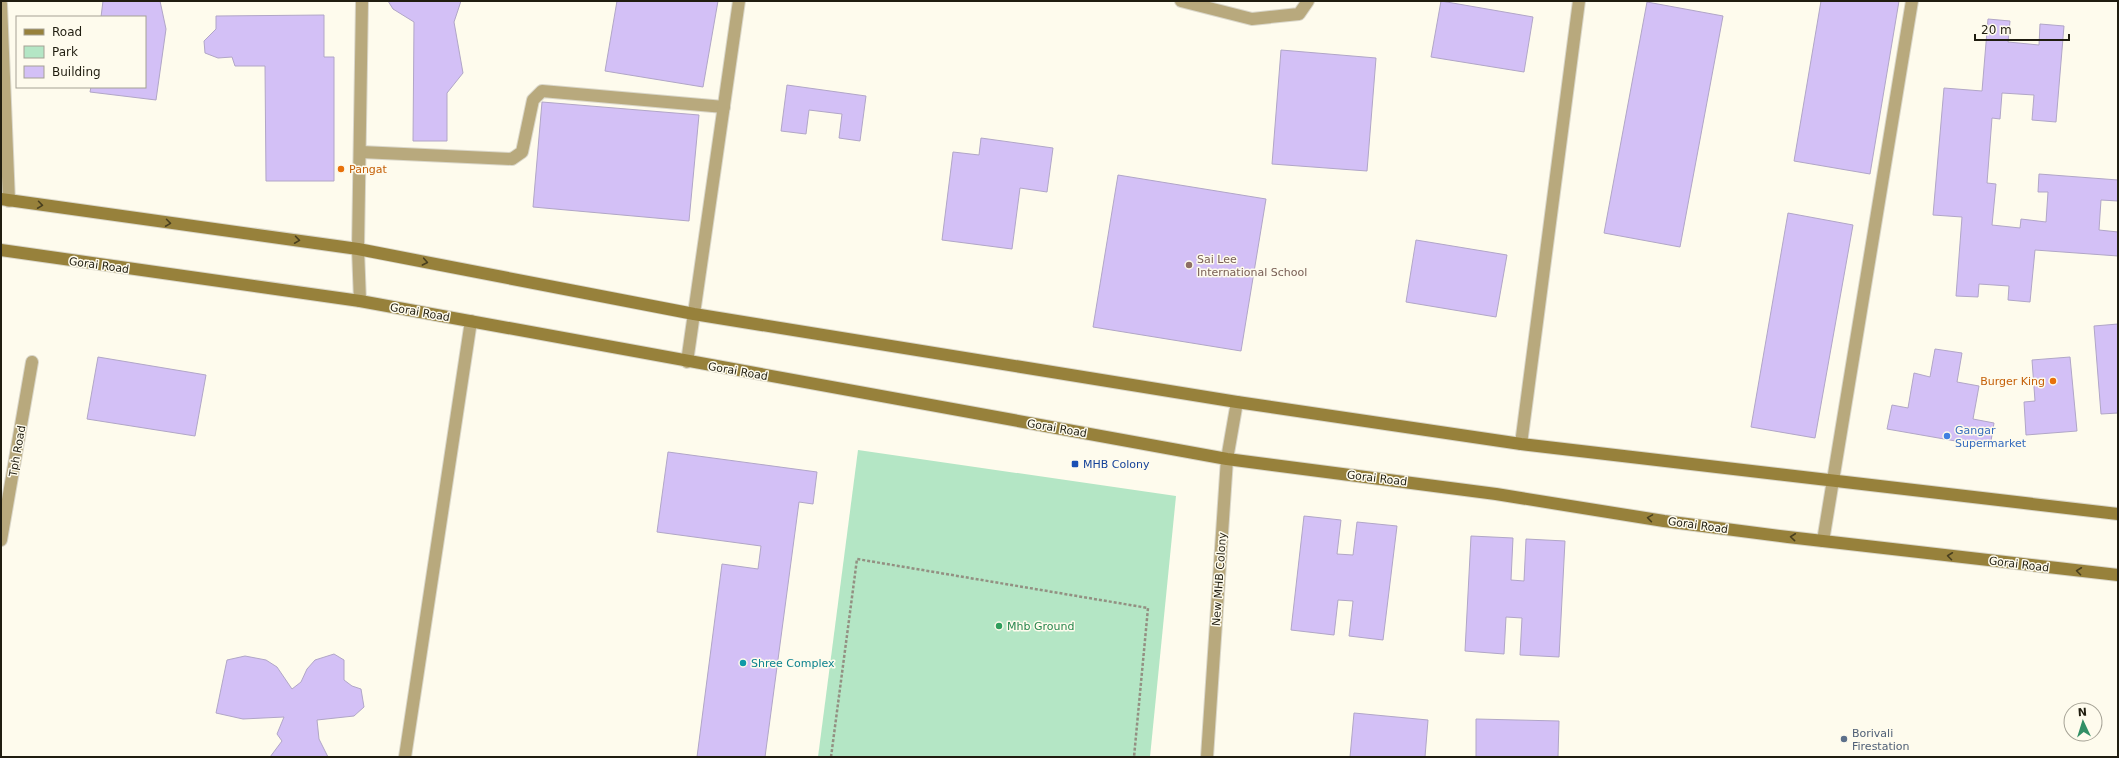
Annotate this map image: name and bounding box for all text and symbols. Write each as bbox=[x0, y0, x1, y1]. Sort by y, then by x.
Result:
legend bbox=[16, 16, 146, 88]
scale bar bbox=[1975, 16, 2069, 42]
text: 20 m bbox=[1981, 23, 2012, 37]
text: Road bbox=[52, 25, 82, 39]
text: Park bbox=[52, 45, 78, 59]
text: Building bbox=[52, 65, 101, 79]
place label: Pangat bbox=[349, 163, 388, 176]
marker: Pangat bbox=[336, 164, 346, 174]
one-way arrow bbox=[37, 200, 43, 209]
one-way arrow bbox=[165, 218, 171, 227]
one-way arrow bbox=[294, 235, 300, 244]
place label: Sai Lee International School bbox=[1197, 253, 1307, 279]
street label: Gorai Road bbox=[68, 255, 130, 276]
one-way arrow bbox=[422, 257, 428, 265]
marker: Sai Lee International School bbox=[1184, 260, 1194, 270]
street label: Gorai Road bbox=[389, 301, 451, 324]
street label: Gorai Road bbox=[707, 360, 769, 383]
place label: Burger King bbox=[1980, 375, 2045, 388]
marker: Burger King bbox=[2048, 376, 2058, 386]
street label: Gorai Road bbox=[1026, 417, 1088, 440]
street label: Tph Road bbox=[6, 424, 28, 479]
place label: Gangar Supermarket bbox=[1955, 424, 2027, 450]
marker: Gangar Supermarket bbox=[1942, 431, 1952, 441]
place label: MHB Colony bbox=[1083, 458, 1150, 471]
marker: MHB Colony bbox=[1070, 459, 1080, 469]
street label: Gorai Road bbox=[1346, 468, 1408, 489]
one-way arrow bbox=[1647, 515, 1654, 523]
street label: Gorai Road bbox=[1667, 515, 1729, 536]
street label: New MHB Colony bbox=[1210, 531, 1229, 626]
one-way arrow bbox=[1790, 533, 1796, 542]
one-way arrow bbox=[1947, 551, 1953, 560]
street label: Gorai Road bbox=[1988, 554, 2050, 575]
one-way arrow bbox=[2076, 567, 2082, 576]
place label: Mhb Ground bbox=[1007, 620, 1074, 633]
marker: Mhb Ground bbox=[994, 621, 1004, 631]
place label: Shree Complex bbox=[751, 657, 835, 670]
marker: Shree Complex bbox=[738, 658, 748, 668]
north arrow bbox=[2063, 702, 2103, 742]
text: N bbox=[2077, 706, 2087, 719]
place label: Borivali Firestation bbox=[1852, 727, 1910, 753]
marker: Borivali Firestation bbox=[1839, 734, 1849, 744]

